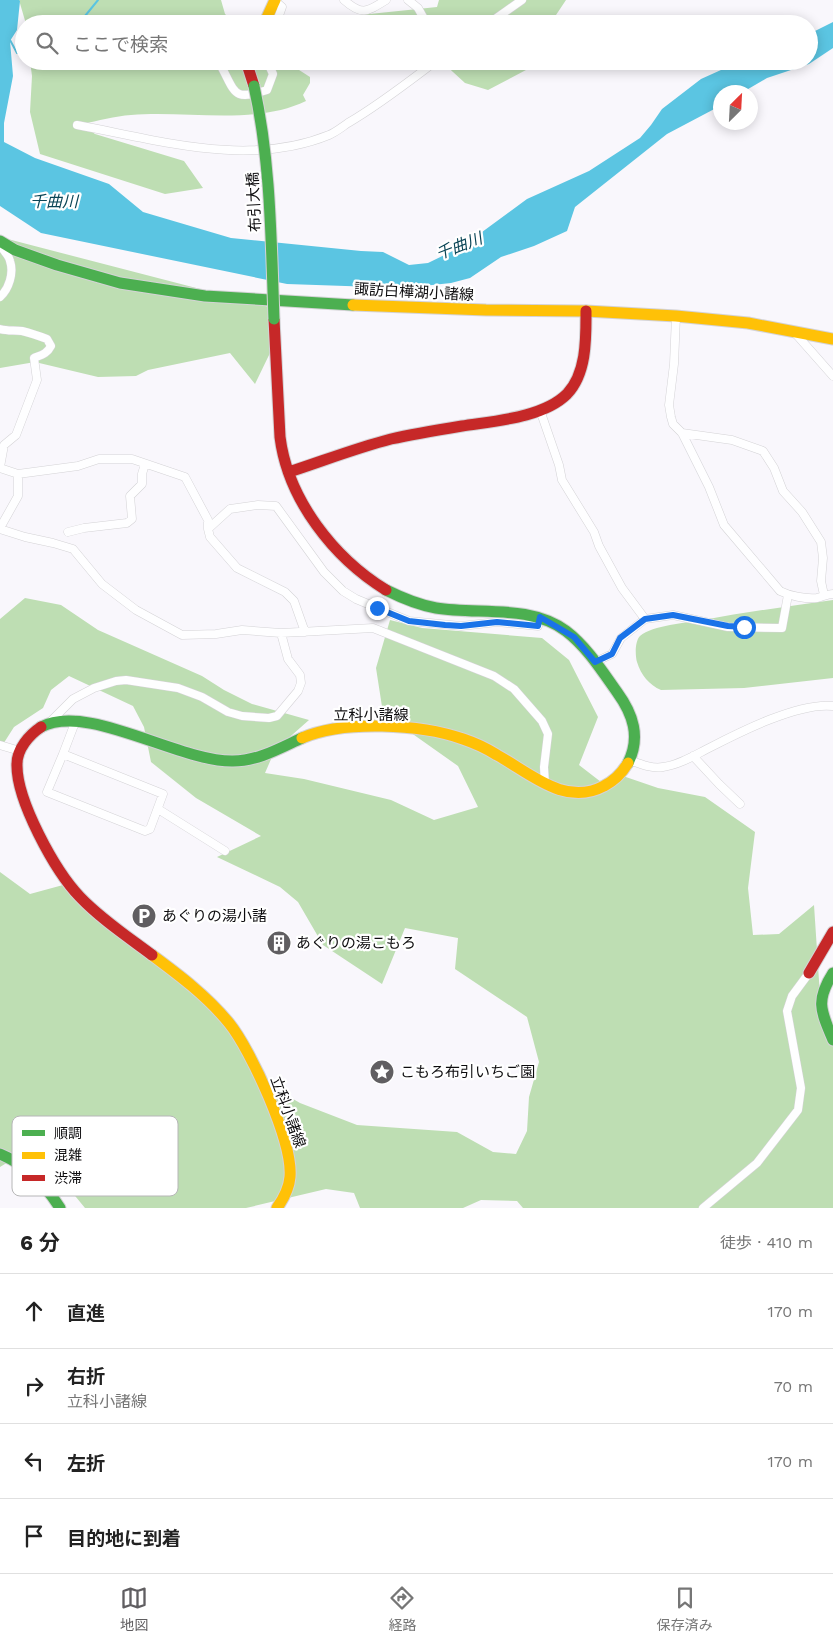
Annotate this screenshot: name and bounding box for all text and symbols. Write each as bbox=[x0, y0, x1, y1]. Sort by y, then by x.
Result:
search box bbox=[15, 15, 818, 70]
icon: search bbox=[33, 29, 61, 57]
text: ここで検索 bbox=[73, 33, 168, 56]
north arrow bbox=[713, 85, 758, 130]
street label: 布引大橋 bbox=[243, 172, 265, 232]
water label: 千曲川 bbox=[30, 192, 80, 211]
water label: 千曲川 bbox=[433, 228, 487, 263]
street label: 諏訪白樺湖小諸線 bbox=[354, 280, 474, 304]
route end bbox=[366, 597, 389, 620]
route start bbox=[733, 616, 756, 639]
street label: 立科小諸線 bbox=[333, 706, 409, 724]
parking icon: あぐりの湯小諸 bbox=[131, 903, 157, 929]
place label: あぐりの湯小諸 bbox=[162, 907, 267, 925]
building icon: あぐりの湯こもろ bbox=[266, 930, 292, 956]
place label: あぐりの湯こもろ bbox=[296, 934, 416, 952]
place icon: こもろ布引いちご園 bbox=[369, 1059, 395, 1085]
place label: こもろ布引いちご園 bbox=[400, 1063, 535, 1081]
street label: 立科小諸線 bbox=[267, 1074, 309, 1150]
legend bbox=[12, 1116, 178, 1196]
text: 順調 bbox=[54, 1125, 82, 1141]
text: 混雑 bbox=[54, 1147, 82, 1163]
text: 渋滞 bbox=[54, 1170, 82, 1186]
text: 6 分 bbox=[20, 1230, 60, 1255]
text: 徒歩 · 410 m bbox=[720, 1233, 813, 1252]
icon: ahead bbox=[20, 1297, 48, 1325]
text: 直進 bbox=[67, 1302, 105, 1325]
text: 170 m bbox=[767, 1302, 813, 1321]
text: 右折 bbox=[67, 1365, 105, 1388]
icon: right bbox=[20, 1372, 48, 1400]
text: 70 m bbox=[774, 1377, 813, 1396]
text: 立科小諸線 bbox=[67, 1392, 147, 1411]
icon: left bbox=[20, 1447, 48, 1475]
text: 左折 bbox=[67, 1452, 105, 1475]
text: 170 m bbox=[767, 1452, 813, 1471]
icon: arrive bbox=[20, 1522, 48, 1550]
text: 目的地に到着 bbox=[67, 1527, 181, 1550]
tab: 地図 bbox=[120, 1584, 148, 1634]
tab: 経路 bbox=[388, 1584, 416, 1634]
tab: 保存済み bbox=[657, 1584, 713, 1634]

